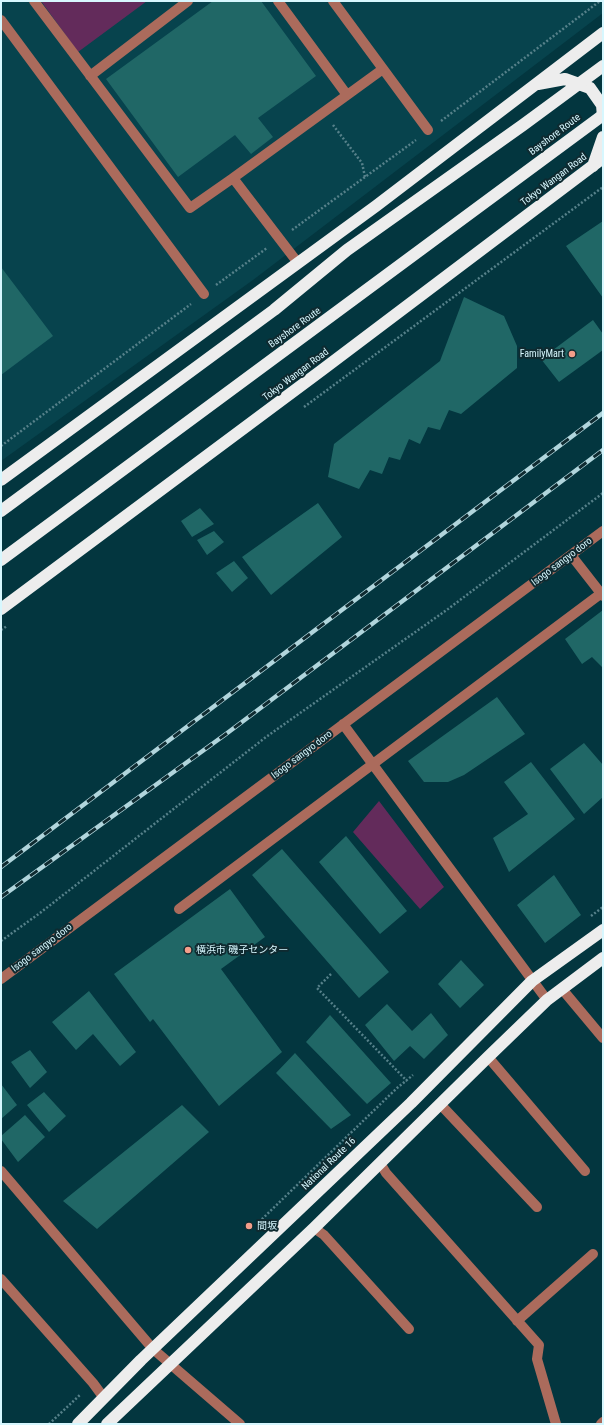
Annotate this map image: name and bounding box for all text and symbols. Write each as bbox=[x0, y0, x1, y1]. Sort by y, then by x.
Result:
street label: Bayshore Route bbox=[527, 112, 583, 158]
street label: Tokyo Wangan Road bbox=[519, 151, 589, 209]
street label: Bayshore Route bbox=[267, 305, 323, 351]
street label: Tokyo Wangan Road bbox=[261, 346, 331, 404]
place label: FamilyMart bbox=[520, 348, 564, 360]
marker: FamilyMart bbox=[567, 349, 577, 359]
street label: Isogo sangyo doro bbox=[529, 535, 595, 589]
street label: Isogo sangyo doro bbox=[269, 728, 335, 782]
street label: Isogo sangyo doro bbox=[9, 921, 75, 975]
place label: 横浜市 磯子センター bbox=[196, 944, 288, 956]
marker: 横浜市 磯子センター bbox=[183, 945, 193, 955]
street label: National Route 16 bbox=[299, 1135, 359, 1193]
place label: 間坂 bbox=[257, 1220, 277, 1232]
marker: 間坂 bbox=[244, 1221, 254, 1231]

